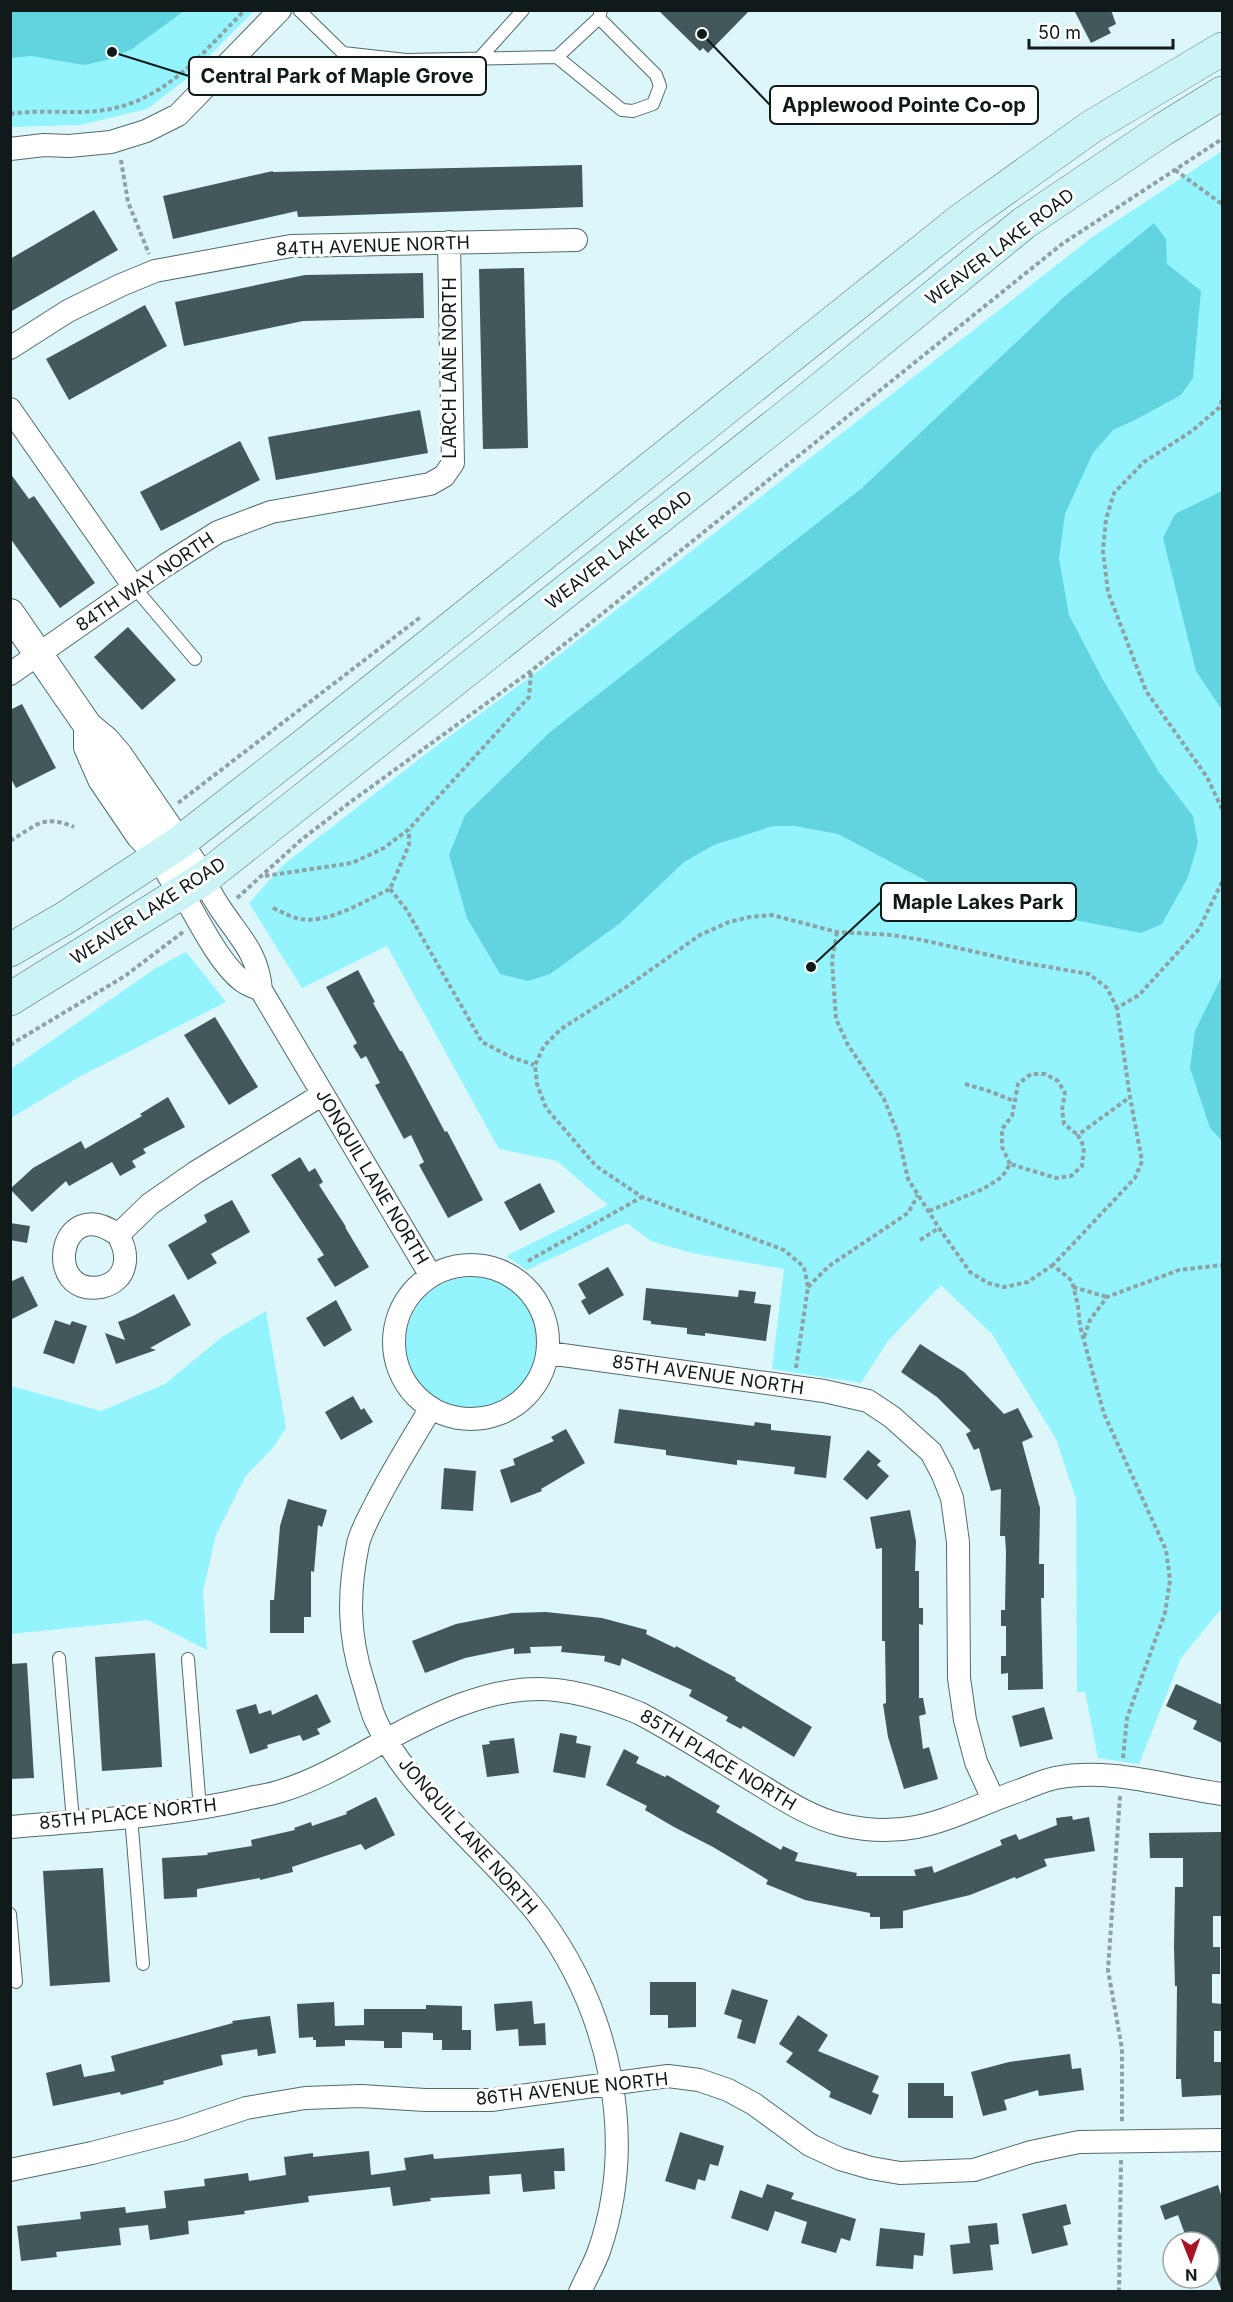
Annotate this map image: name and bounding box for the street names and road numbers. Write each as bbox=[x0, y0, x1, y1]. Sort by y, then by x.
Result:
street label: WEAVER LAKE ROAD bbox=[921, 184, 1078, 309]
street label: 84TH AVENUE NORTH bbox=[276, 232, 470, 259]
street label: LARCH LANE NORTH bbox=[439, 277, 460, 459]
street label: WEAVER LAKE ROAD bbox=[541, 486, 696, 613]
street label: 84TH WAY NORTH bbox=[72, 528, 218, 636]
street label: WEAVER LAKE ROAD bbox=[66, 853, 229, 968]
street label: JONQUIL LANE NORTH bbox=[312, 1085, 433, 1268]
street label: 85TH AVENUE NORTH bbox=[611, 1351, 805, 1398]
street label: 85TH PLACE NORTH bbox=[636, 1705, 800, 1815]
street label: JONQUIL LANE NORTH bbox=[395, 1753, 542, 1918]
street label: 85TH PLACE NORTH bbox=[38, 1794, 218, 1833]
street label: 86TH AVENUE NORTH bbox=[475, 2068, 669, 2109]

